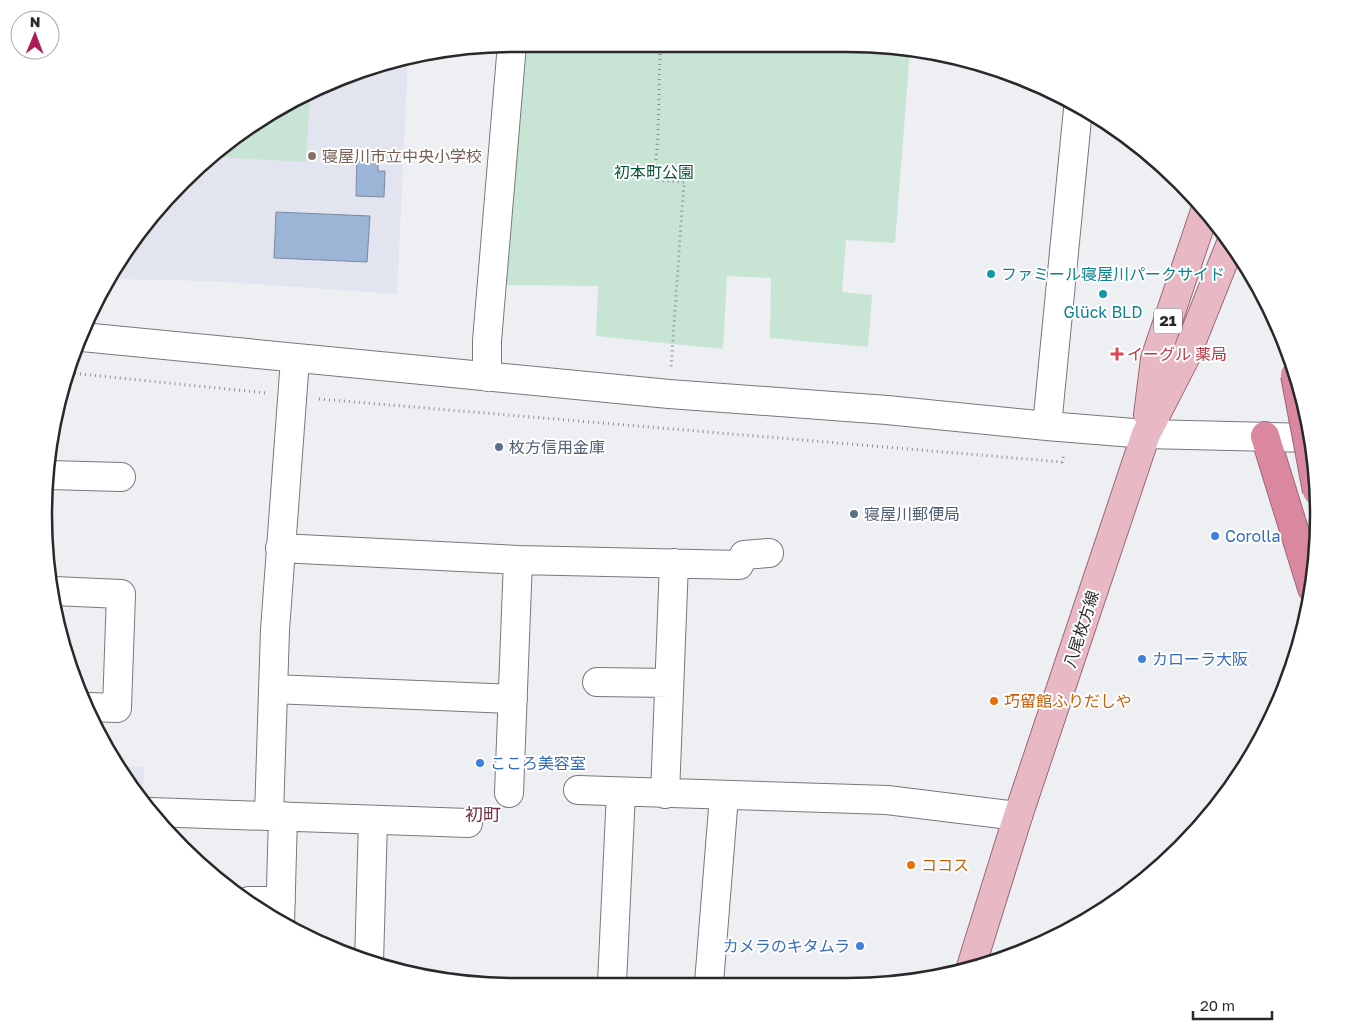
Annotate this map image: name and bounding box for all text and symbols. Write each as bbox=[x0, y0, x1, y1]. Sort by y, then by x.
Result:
north arrow bbox=[10, 10, 60, 60]
text: N bbox=[30, 13, 41, 30]
place label: 寝屋川市立中央小学校 bbox=[322, 146, 482, 166]
marker: 寝屋川市立中央小学校 bbox=[306, 150, 318, 162]
park label: 初本町公園 bbox=[614, 162, 694, 182]
place label: ファミール寝屋川パークサイド bbox=[1001, 264, 1225, 284]
marker: ファミール寝屋川パークサイド bbox=[985, 268, 997, 280]
marker: Glück BLD bbox=[1097, 288, 1109, 300]
place label: Glück BLD bbox=[1064, 302, 1142, 322]
road number: 21 bbox=[1154, 308, 1182, 334]
place label: イーグル 薬局 bbox=[1127, 344, 1227, 364]
marker: イーグル 薬局 bbox=[1111, 348, 1123, 360]
place label: 枚方信用金庫 bbox=[509, 437, 605, 457]
marker: 枚方信用金庫 bbox=[493, 441, 505, 453]
place label: 寝屋川郵便局 bbox=[864, 504, 960, 524]
marker: 寝屋川郵便局 bbox=[848, 508, 860, 520]
place label: Corolla bbox=[1225, 526, 1280, 546]
marker: Corolla bbox=[1209, 530, 1221, 542]
street label: 八尾枚方線 bbox=[1059, 588, 1103, 670]
place label: カローラ大阪 bbox=[1152, 649, 1248, 669]
marker: カローラ大阪 bbox=[1136, 653, 1148, 665]
place label: 巧留館ふりだしや bbox=[1004, 691, 1132, 711]
marker: 巧留館ふりだしや bbox=[988, 695, 1000, 707]
place label: こころ美容室 bbox=[490, 753, 586, 773]
marker: こころ美容室 bbox=[474, 757, 486, 769]
district label: 初町 bbox=[465, 803, 501, 825]
place label: ココス bbox=[921, 855, 969, 875]
marker: ココス bbox=[905, 859, 917, 871]
place label: カメラのキタムラ bbox=[723, 936, 850, 956]
marker: カメラのキタムラ bbox=[854, 940, 866, 952]
scale bar bbox=[1193, 988, 1272, 1020]
text: 20 m bbox=[1200, 996, 1235, 1014]

